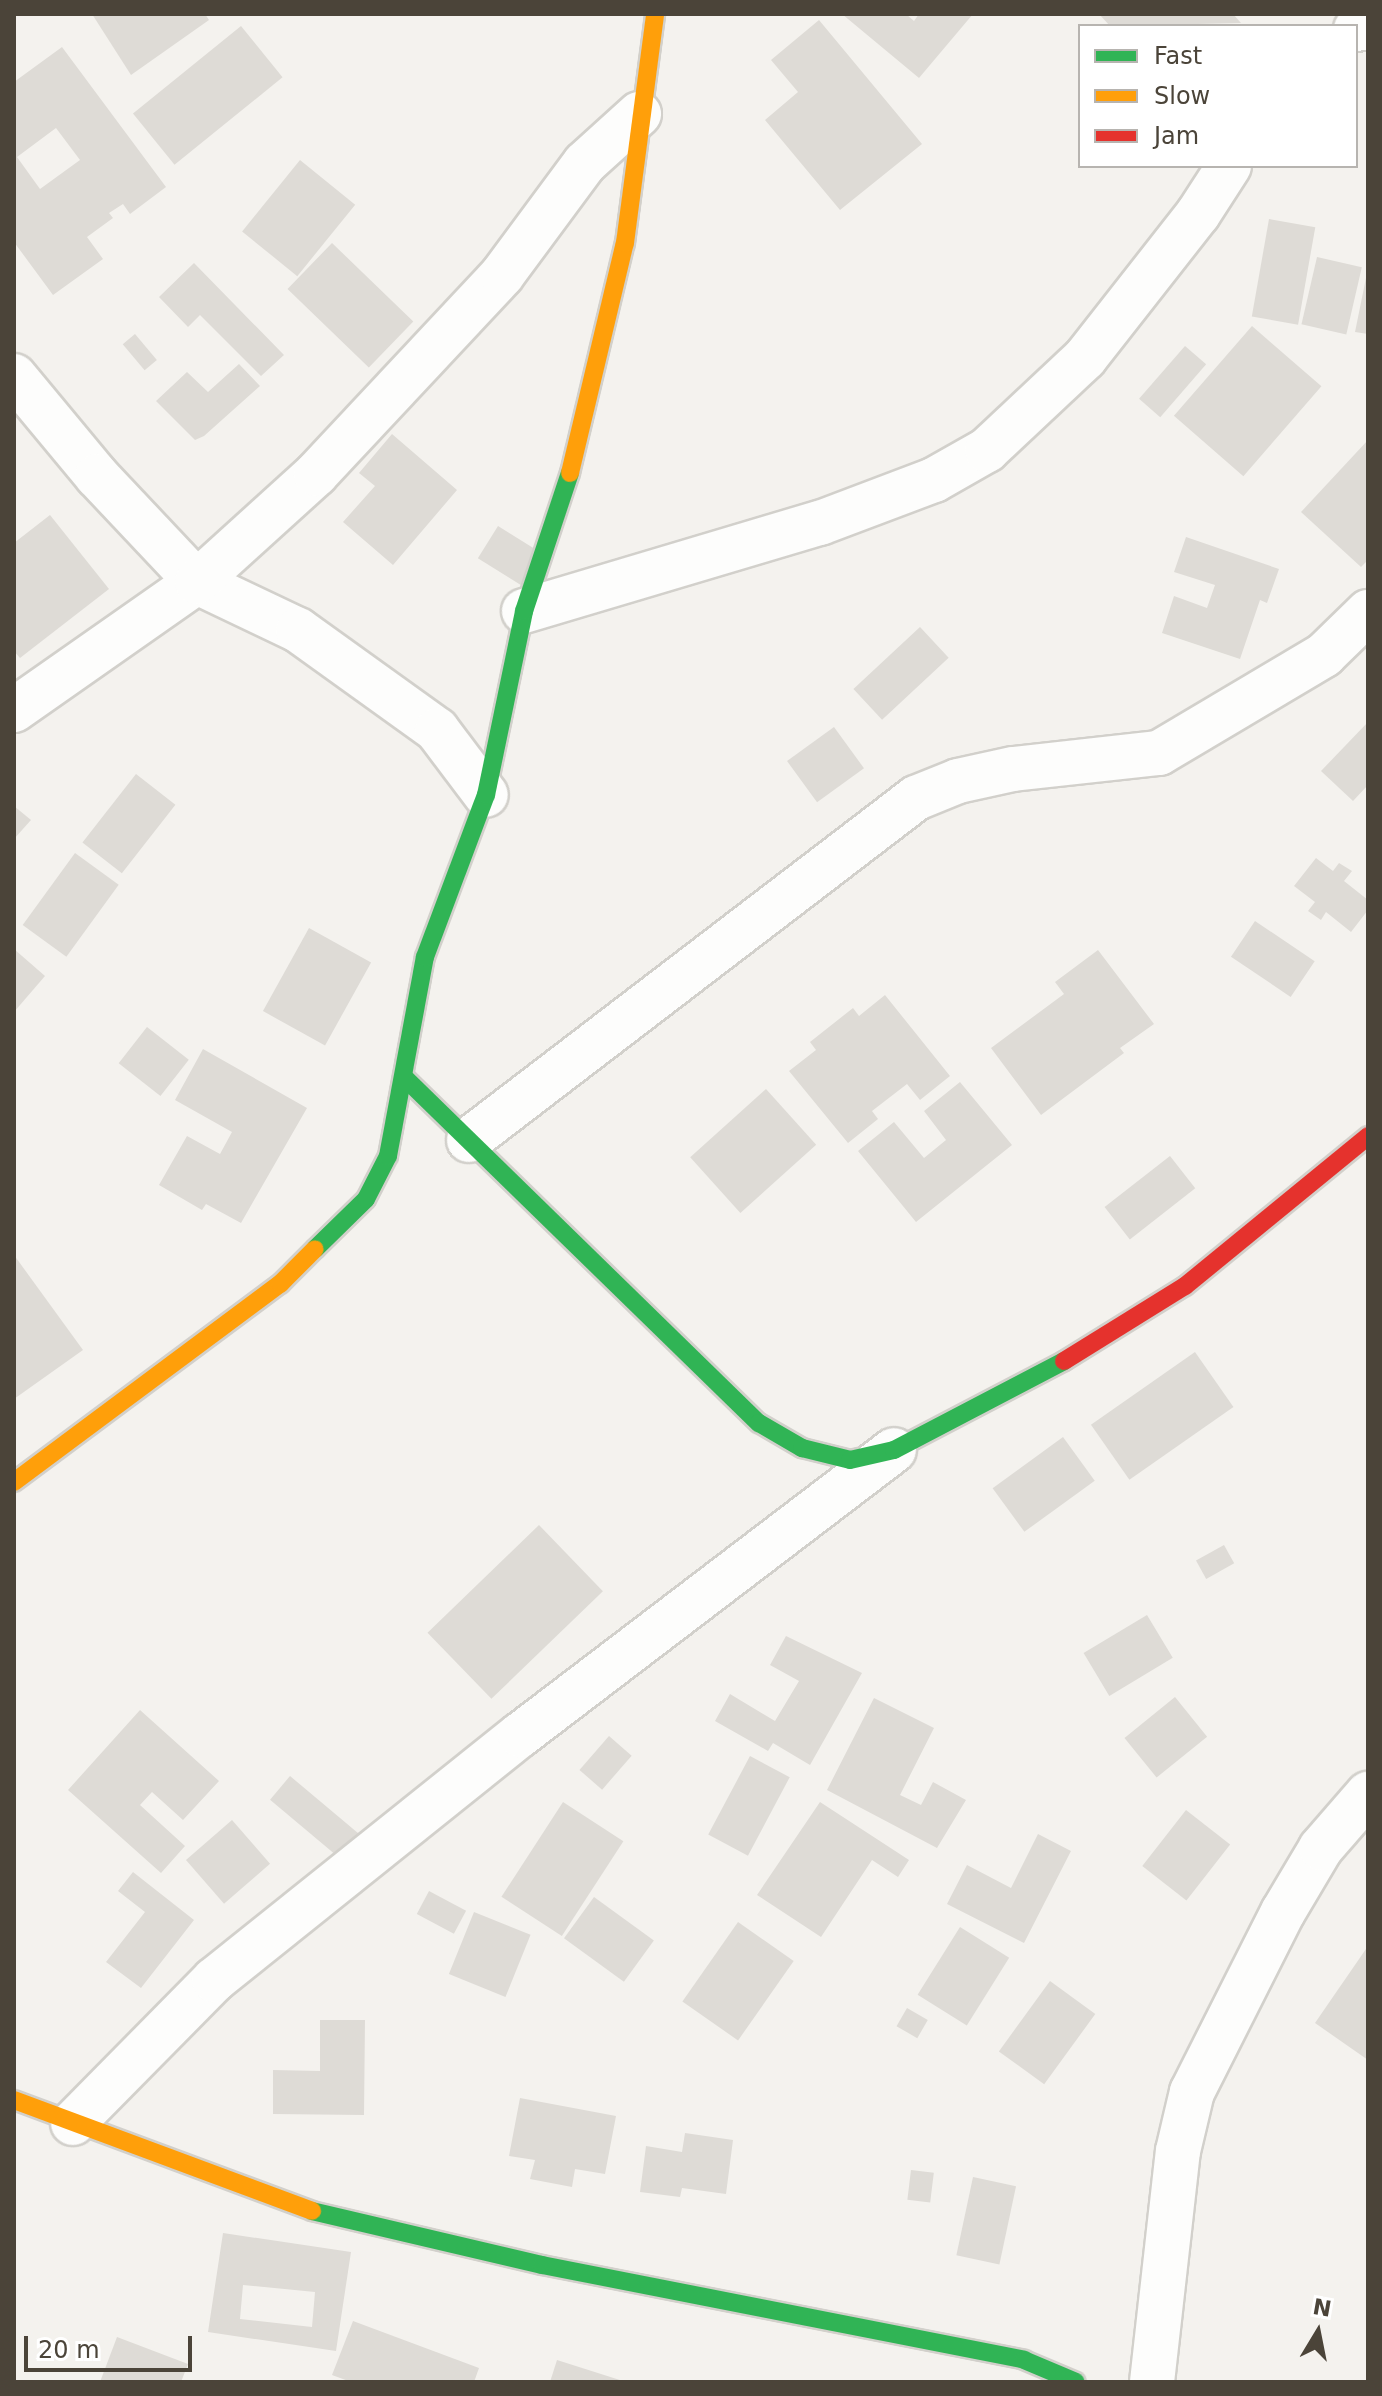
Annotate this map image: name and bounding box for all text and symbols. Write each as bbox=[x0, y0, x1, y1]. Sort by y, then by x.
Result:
legend bbox=[1078, 24, 1358, 168]
text: Fast bbox=[1154, 42, 1202, 70]
text: Slow bbox=[1154, 82, 1210, 110]
text: Jam bbox=[1154, 122, 1199, 150]
north arrow bbox=[1278, 2292, 1358, 2372]
text: N bbox=[1311, 2294, 1333, 2322]
scale bar bbox=[28, 2320, 196, 2370]
text: 20 m bbox=[38, 2336, 100, 2364]

